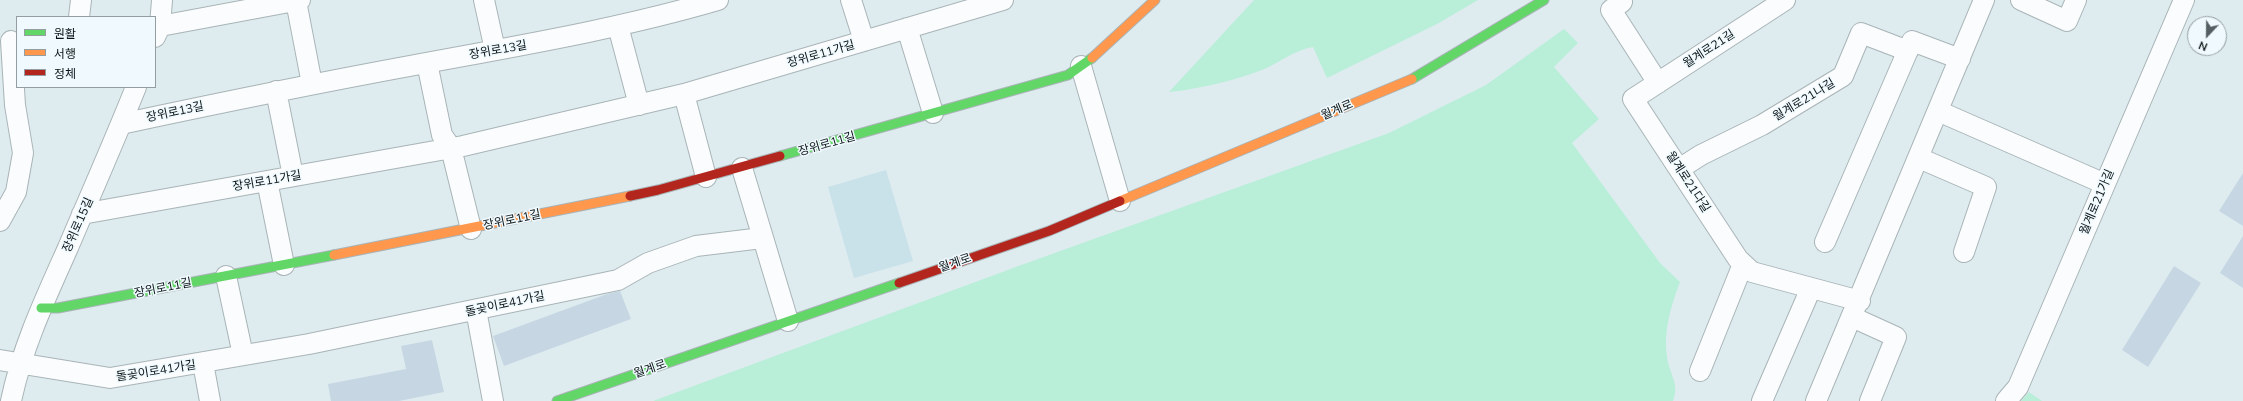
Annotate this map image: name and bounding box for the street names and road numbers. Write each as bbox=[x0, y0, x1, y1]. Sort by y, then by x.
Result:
street label: 월계로21길 bbox=[1681, 27, 1737, 71]
street label: 장위로11가길 bbox=[786, 37, 856, 71]
street label: 장위로13길 bbox=[468, 38, 528, 62]
street label: 월계로21나길 bbox=[1770, 76, 1838, 124]
street label: 월계로 bbox=[1319, 97, 1355, 123]
street label: 장위로13길 bbox=[145, 99, 205, 125]
street label: 장위로11길 bbox=[797, 129, 857, 159]
street label: 월계로21다길 bbox=[1663, 149, 1713, 215]
street label: 월계로21가길 bbox=[2077, 167, 2117, 237]
street label: 장위로11가길 bbox=[231, 168, 303, 194]
street label: 장위로15길 bbox=[60, 195, 96, 255]
street label: 장위로11길 bbox=[482, 207, 542, 233]
street label: 월계로 bbox=[937, 251, 973, 275]
street label: 장위로11길 bbox=[133, 275, 193, 301]
street label: 돌곶이로41가길 bbox=[464, 289, 546, 319]
street label: 월계로 bbox=[632, 357, 668, 381]
street label: 돌곶이로41가길 bbox=[115, 358, 197, 384]

